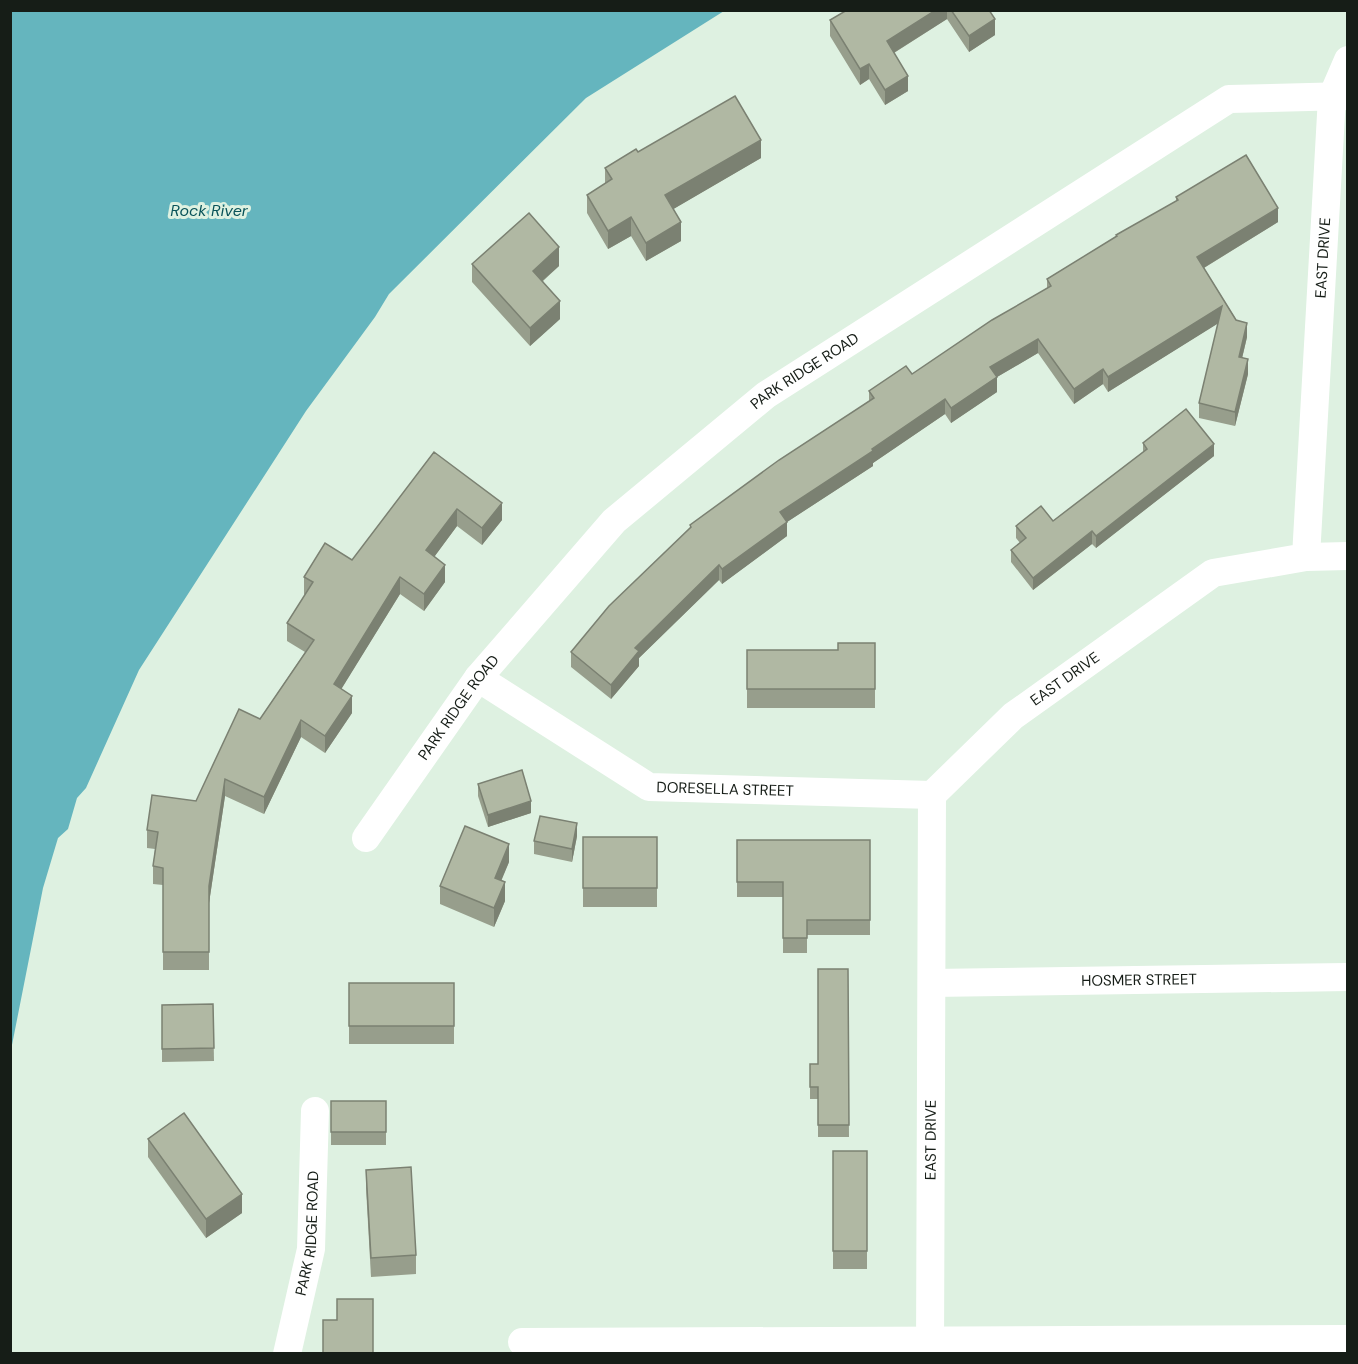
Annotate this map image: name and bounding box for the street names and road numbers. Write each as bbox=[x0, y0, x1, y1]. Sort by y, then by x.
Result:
street label: EAST DRIVE bbox=[1311, 217, 1335, 299]
street label: PARK RIDGE ROAD bbox=[746, 328, 863, 414]
street label: EAST DRIVE bbox=[1026, 647, 1104, 710]
street label: PARK RIDGE ROAD bbox=[414, 651, 504, 764]
street label: DORESELLA STREET bbox=[656, 777, 794, 801]
street label: HOSMER STREET bbox=[1081, 969, 1197, 991]
street label: EAST DRIVE bbox=[921, 1100, 941, 1180]
street label: PARK RIDGE ROAD bbox=[291, 1171, 323, 1298]

